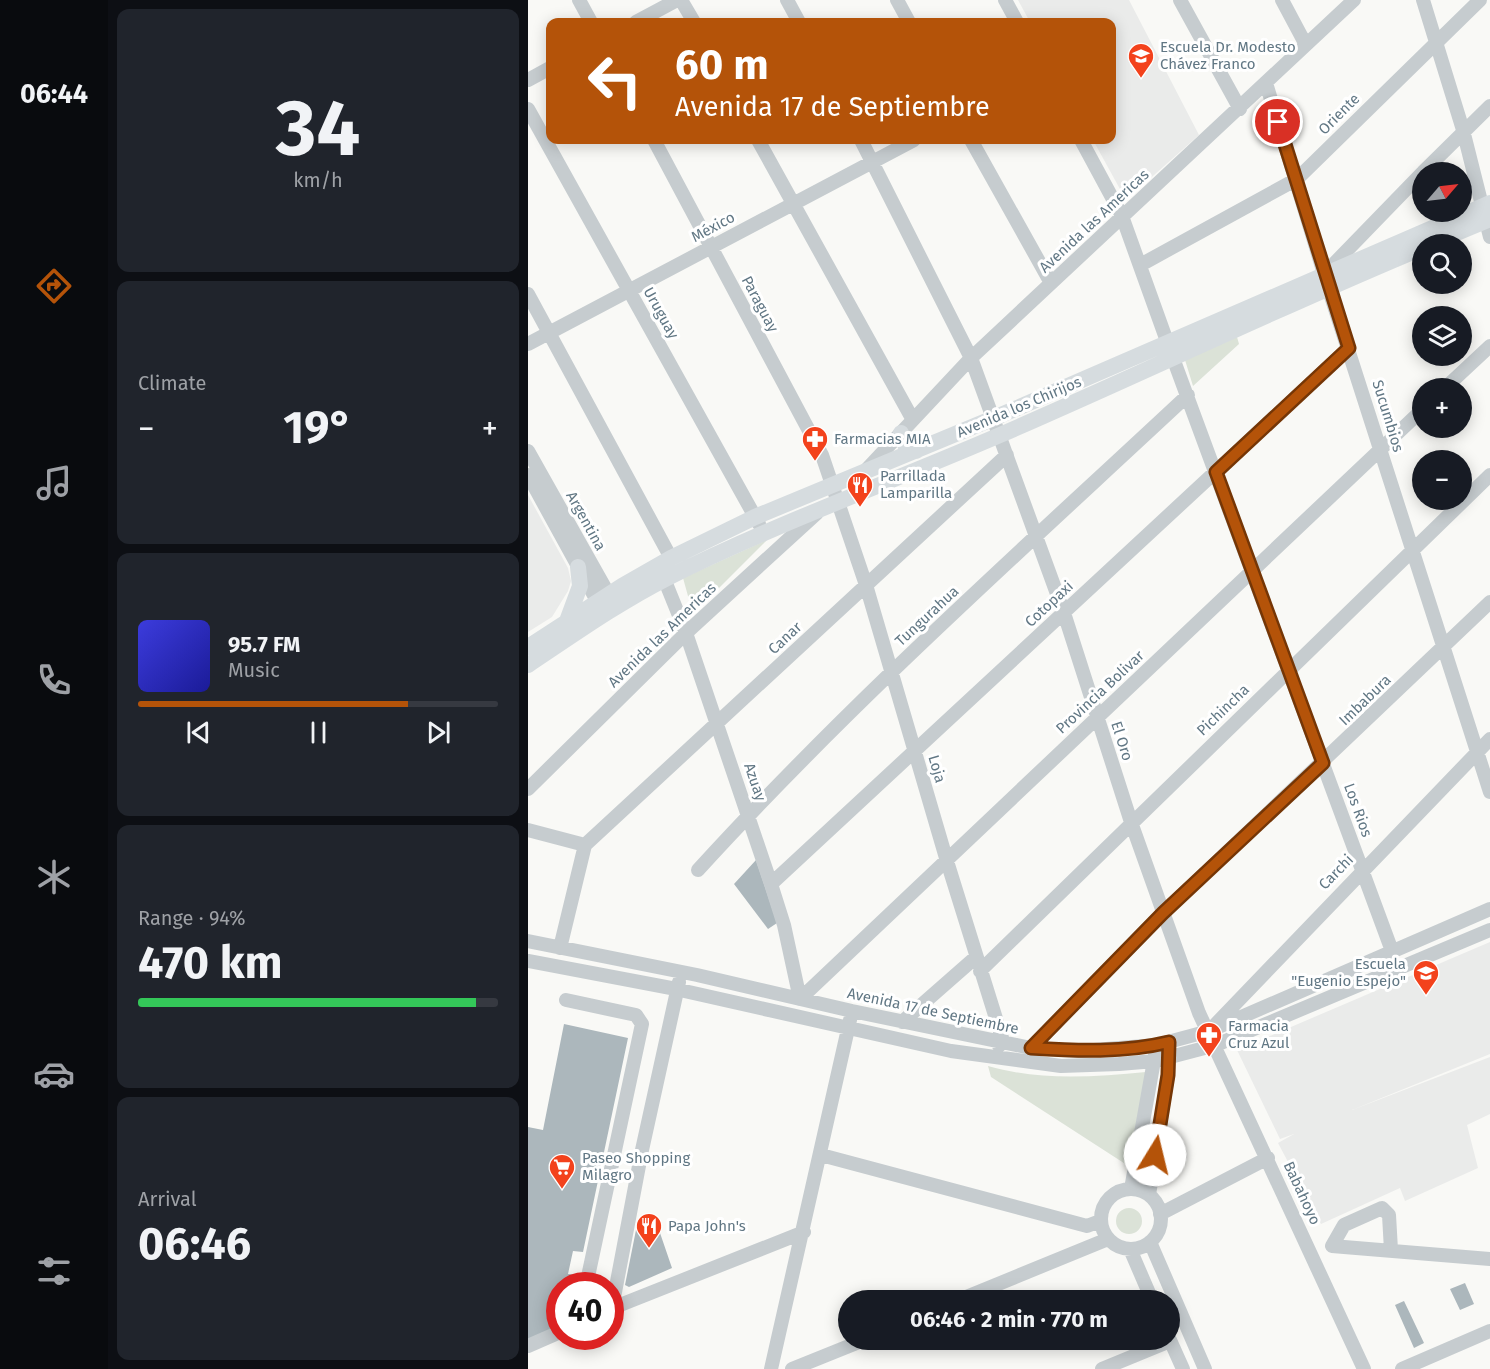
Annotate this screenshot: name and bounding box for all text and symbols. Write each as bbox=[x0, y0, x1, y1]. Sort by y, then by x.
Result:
place label: Escuela Dr. Modesto Chávez Franco bbox=[1160, 38, 1296, 73]
text: 60 m bbox=[675, 40, 769, 90]
school or university icon: Escuela Dr. Modesto Chávez Franco bbox=[1126, 41, 1156, 79]
icon: left bbox=[576, 42, 654, 120]
text: 06:44 bbox=[20, 78, 88, 110]
text: 34 bbox=[276, 82, 360, 176]
street label: Oriente bbox=[1315, 90, 1363, 138]
text: Avenida 17 de Septiembre bbox=[675, 91, 990, 123]
pin bbox=[1252, 96, 1303, 147]
icon: arrive bbox=[1261, 105, 1294, 138]
north arrow bbox=[1412, 162, 1472, 222]
map controls bbox=[1412, 162, 1472, 510]
street label: Avenida las Americas bbox=[1035, 166, 1153, 276]
text: km/h bbox=[293, 168, 343, 192]
street label: México bbox=[688, 208, 738, 246]
button: search bbox=[1412, 234, 1472, 294]
icon: directions bbox=[33, 265, 75, 307]
street label: Paraguay bbox=[738, 273, 783, 336]
street label: Uruguay bbox=[640, 284, 683, 342]
button: layers bbox=[1412, 306, 1472, 366]
text: Climate bbox=[138, 371, 206, 395]
street label: Avenida los Chirijos bbox=[954, 373, 1084, 441]
street label: Sucumbios bbox=[1369, 378, 1407, 454]
button: + bbox=[1412, 378, 1472, 438]
text: 19° bbox=[283, 401, 353, 455]
text: − bbox=[138, 409, 155, 449]
text: + bbox=[482, 409, 498, 449]
pharmacy icon: Farmacias MIA bbox=[800, 424, 830, 462]
place label: Farmacias MIA bbox=[834, 430, 931, 448]
button: − bbox=[1412, 450, 1472, 510]
icon: music bbox=[33, 462, 75, 504]
place label: Parrillada Lamparilla bbox=[880, 467, 952, 502]
restaurant icon: Parrillada Lamparilla bbox=[845, 470, 875, 508]
street label: Argentina bbox=[562, 488, 610, 554]
street label: Cotopaxi bbox=[1021, 577, 1077, 631]
street label: Avenida las Americas bbox=[604, 579, 720, 691]
street label: Tungurahua bbox=[892, 582, 962, 650]
street label: Canar bbox=[765, 618, 806, 658]
text: 95.7 FM bbox=[228, 631, 300, 658]
street label: Provincia Bolivar bbox=[1052, 646, 1148, 737]
text: Music bbox=[228, 658, 280, 682]
icon: phone bbox=[33, 659, 75, 701]
street label: Imbabura bbox=[1335, 671, 1395, 729]
street label: Pichincha bbox=[1193, 681, 1253, 739]
icon: previous bbox=[182, 716, 215, 749]
icon: pause bbox=[302, 716, 335, 749]
icon: next bbox=[422, 716, 455, 749]
street label: El Oro bbox=[1107, 719, 1137, 763]
street label: Loja bbox=[924, 753, 950, 785]
street label: Azuay bbox=[740, 761, 770, 804]
street label: Los Rios bbox=[1340, 781, 1376, 839]
street label: Carchi bbox=[1315, 851, 1357, 893]
icon: climate bbox=[33, 856, 75, 898]
text: Range · 94% bbox=[138, 906, 246, 930]
text: 470 km bbox=[138, 936, 283, 990]
place label: Escuela "Eugenio Espejo" bbox=[1291, 955, 1406, 990]
school or university icon: Escuela "Eugenio Espejo" bbox=[1411, 958, 1441, 996]
street label: Avenida 17 de Septiembre bbox=[846, 984, 1020, 1038]
place label: Farmacia Cruz Azul bbox=[1228, 1017, 1290, 1052]
pharmacy icon: Farmacia Cruz Azul bbox=[1194, 1020, 1224, 1058]
icon: car bbox=[33, 1053, 75, 1095]
position arrow bbox=[1123, 1123, 1187, 1187]
place label: Paseo Shopping Milagro bbox=[582, 1149, 690, 1184]
supermarket icon: Paseo Shopping Milagro bbox=[547, 1152, 577, 1190]
street label: Babahoyo bbox=[1280, 1158, 1324, 1228]
text: Arrival bbox=[138, 1187, 197, 1211]
restaurant icon: Papa John's bbox=[634, 1211, 664, 1249]
text: 06:46 bbox=[138, 1217, 251, 1271]
place label: Papa John's bbox=[668, 1217, 746, 1235]
icon: filters bbox=[33, 1250, 75, 1292]
speed limit sign: 40 bbox=[546, 1272, 624, 1350]
text: 06:46 · 2 min · 770 m bbox=[910, 1306, 1108, 1333]

